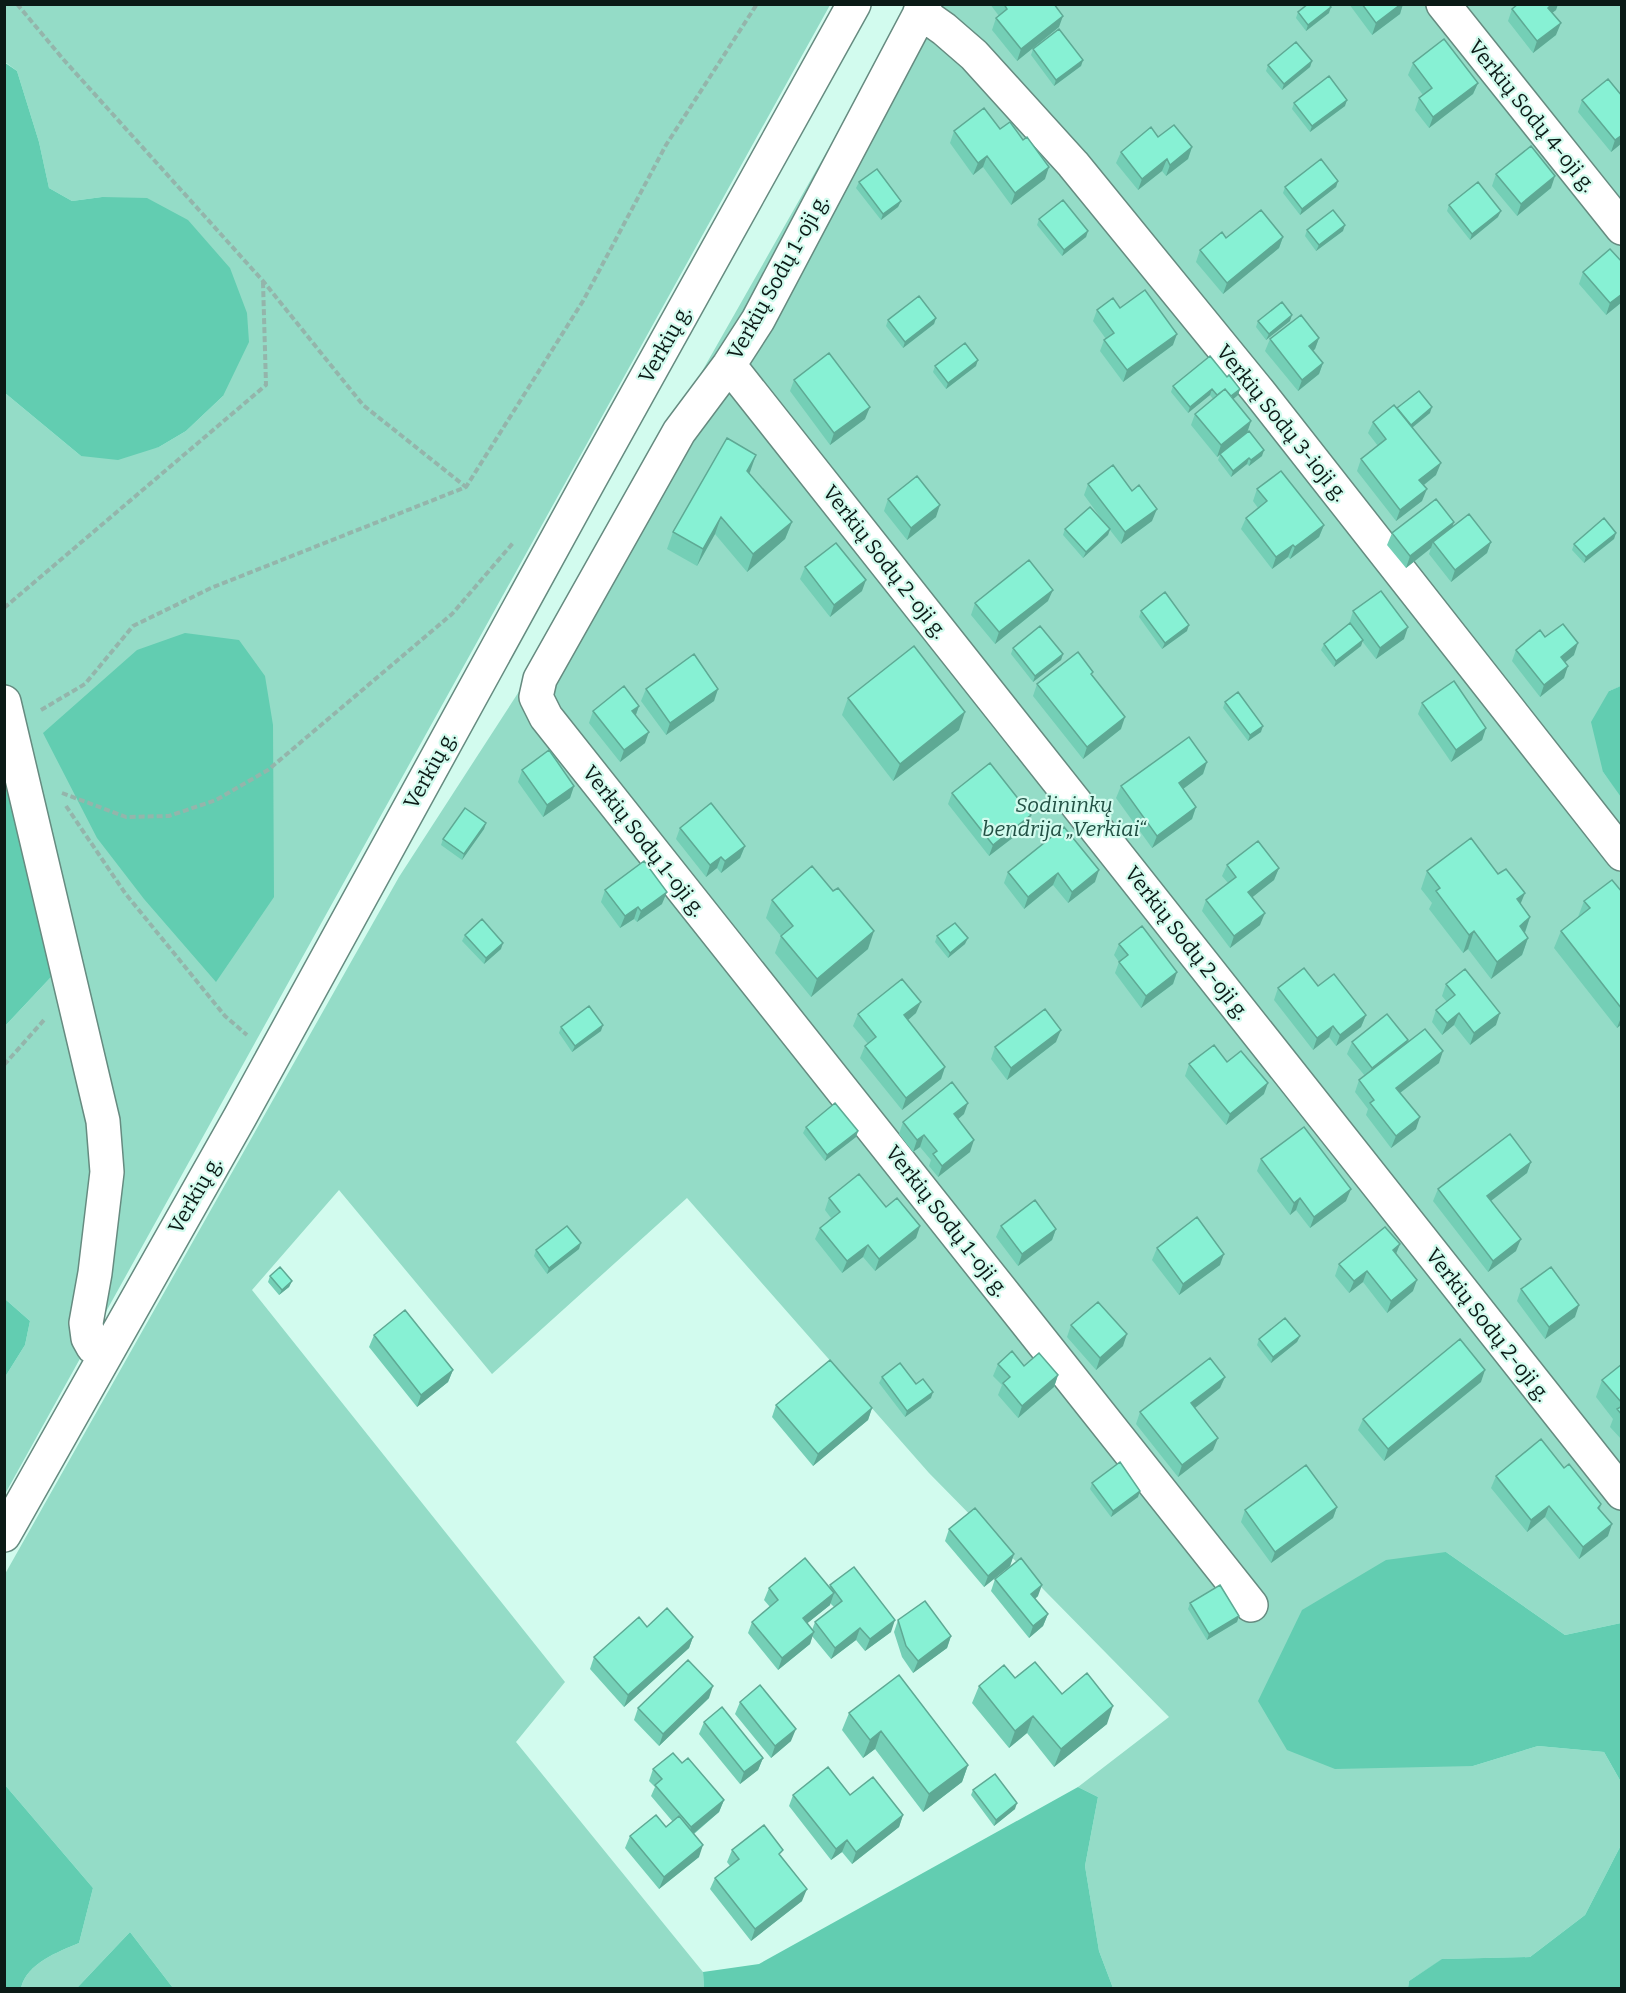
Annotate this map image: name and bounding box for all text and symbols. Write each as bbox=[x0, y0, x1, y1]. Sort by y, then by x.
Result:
street label: Verkių Sodų 4-oji g. bbox=[1463, 34, 1601, 198]
street label: Verkių Sodų 1-oji g. bbox=[722, 190, 834, 364]
street label: Verkių g. bbox=[633, 301, 697, 387]
street label: Verkių Sodų 3-ioji g. bbox=[1211, 339, 1353, 507]
street label: Verkių Sodų 2-oji g. bbox=[817, 480, 953, 644]
street label: Verkių g. bbox=[398, 727, 462, 813]
street label: Verkių Sodų 1-oji g. bbox=[577, 760, 711, 922]
park label: Sodininkų bendrija „Verkiai“ bbox=[982, 792, 1148, 842]
street label: Verkių Sodų 2-oji g. bbox=[1119, 861, 1255, 1025]
street label: Verkių Sodų 1-oji g. bbox=[880, 1140, 1014, 1302]
street label: Verkių g. bbox=[163, 1152, 227, 1238]
street label: Verkių Sodų 2-oji g. bbox=[1420, 1243, 1556, 1407]

